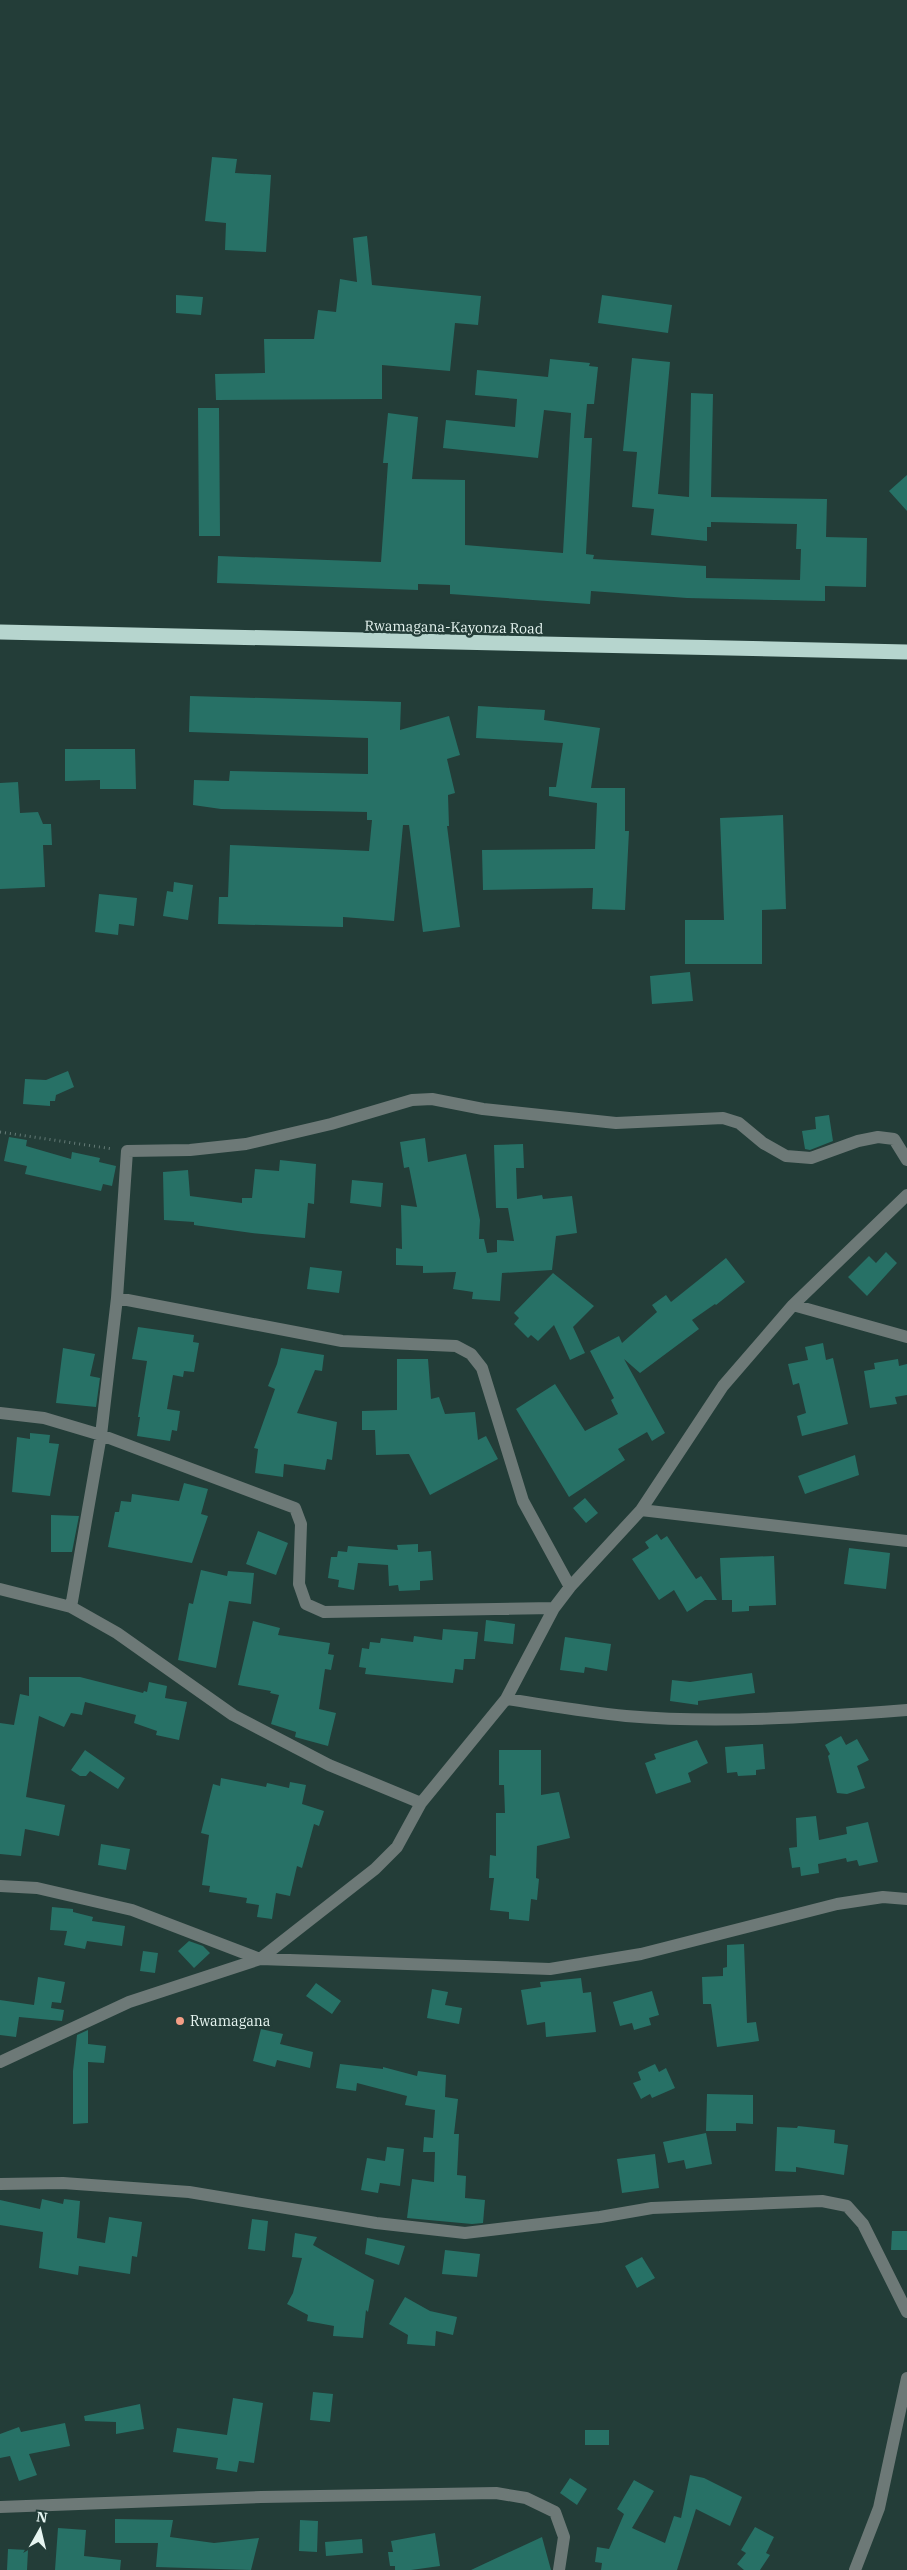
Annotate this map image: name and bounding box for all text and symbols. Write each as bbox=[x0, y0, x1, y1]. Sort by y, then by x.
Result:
street label: Rwamagana-Kayonza Road bbox=[364, 616, 544, 638]
place label: Rwamagana bbox=[190, 2012, 271, 2030]
marker: Rwamagana bbox=[174, 2015, 186, 2027]
north arrow bbox=[15, 2505, 65, 2555]
text: N bbox=[35, 2507, 49, 2527]

